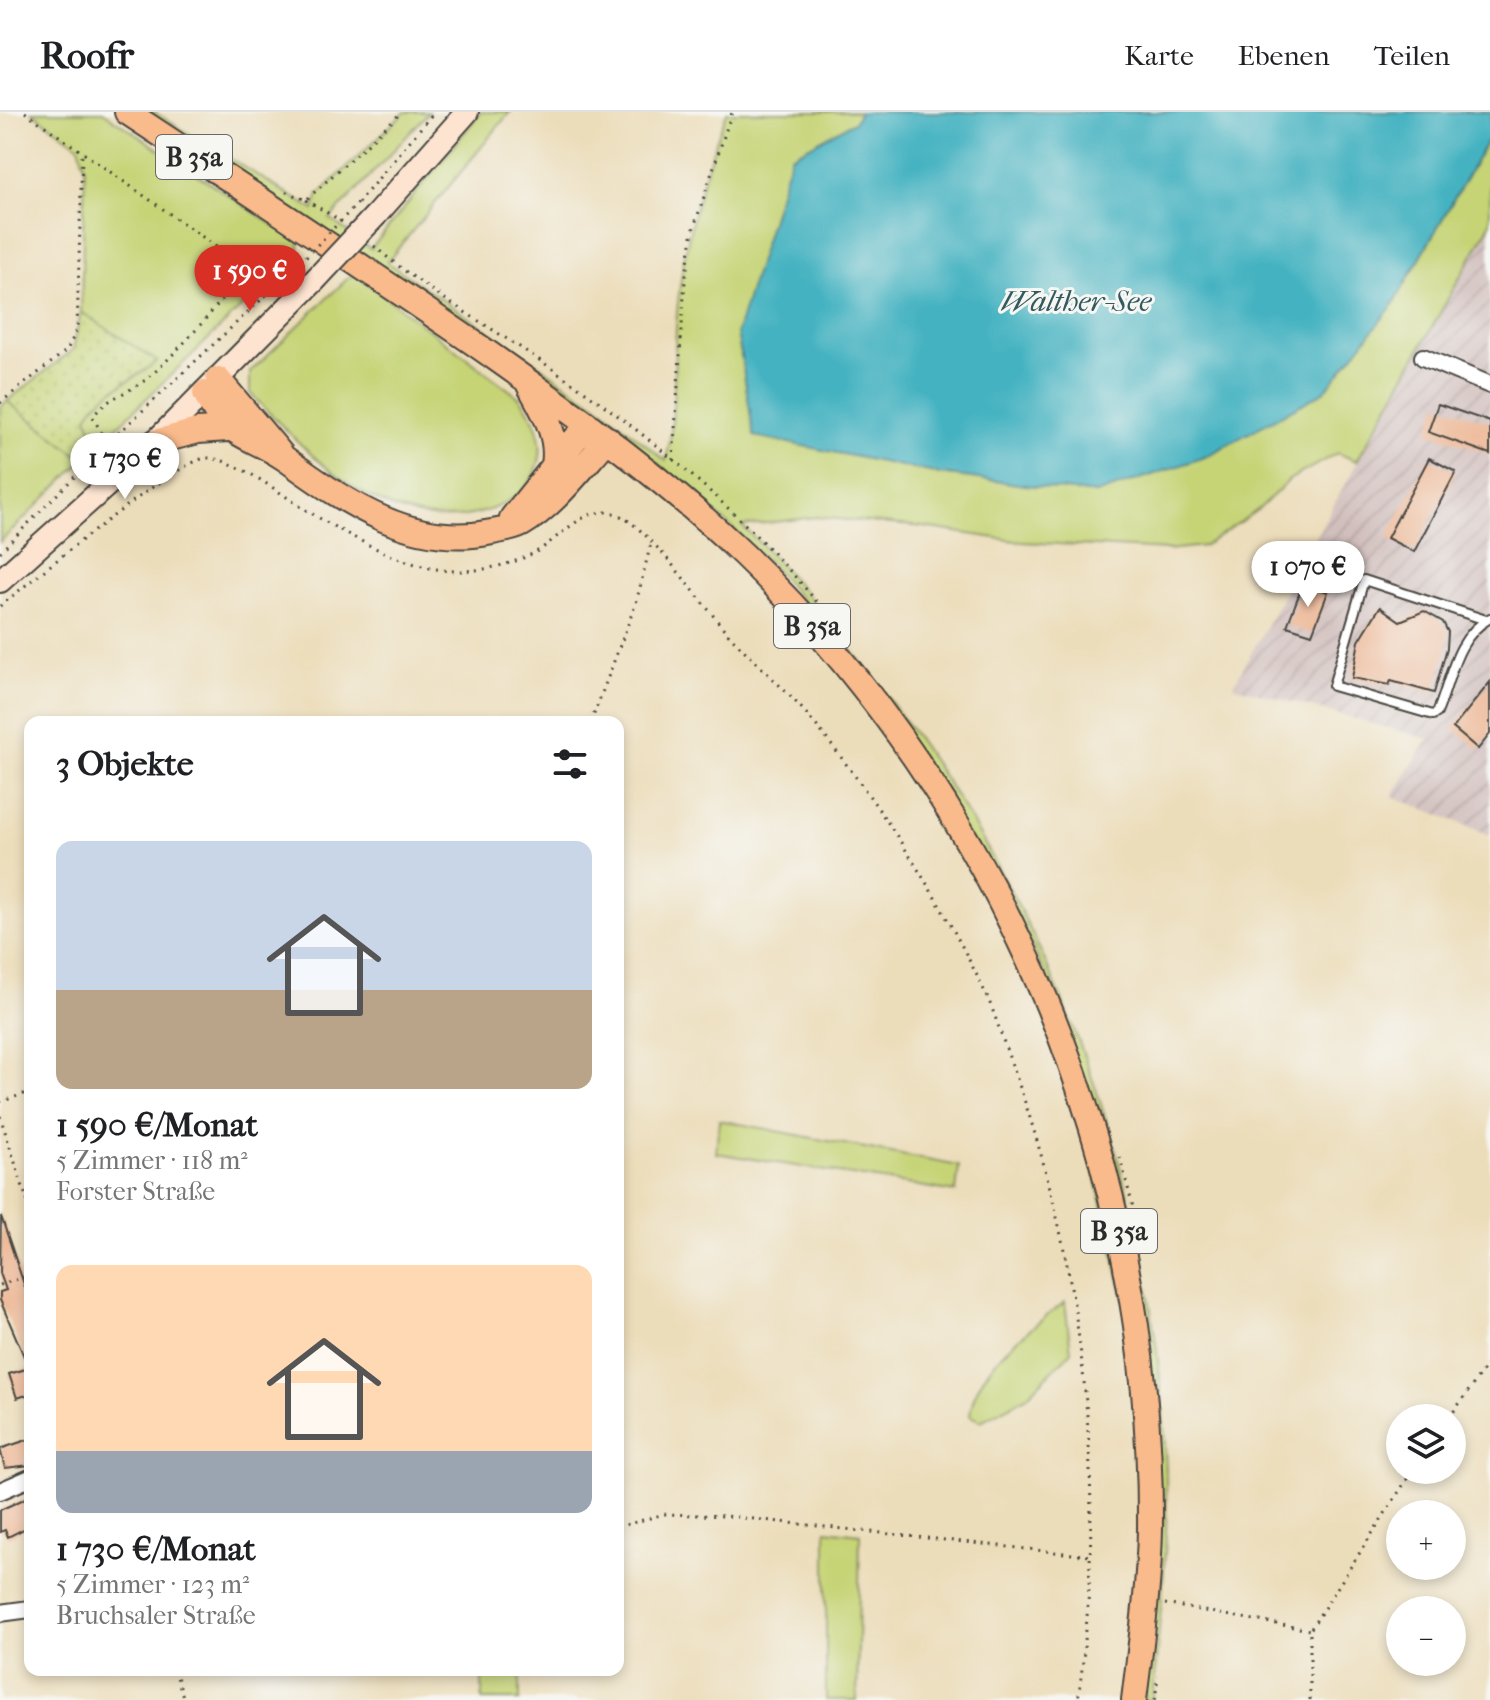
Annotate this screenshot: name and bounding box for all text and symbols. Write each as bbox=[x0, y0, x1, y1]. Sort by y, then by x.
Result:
text: Roofr bbox=[40, 33, 134, 78]
text: Karte bbox=[1124, 39, 1194, 72]
text: Ebenen bbox=[1238, 39, 1330, 72]
text: Teilen bbox=[1374, 39, 1450, 72]
road number: B 35a bbox=[156, 135, 232, 179]
pin: 1 590 € bbox=[176, 245, 324, 313]
text: 1 590 € bbox=[212, 255, 288, 286]
water label: Walther-See bbox=[1001, 284, 1152, 319]
pin: 1 730 € bbox=[51, 433, 199, 501]
text: 1 730 € bbox=[88, 443, 162, 474]
pin: 1 070 € bbox=[1234, 541, 1382, 609]
text: 1 070 € bbox=[1269, 551, 1347, 582]
road number: B 35a bbox=[774, 604, 850, 648]
icon: filters bbox=[548, 742, 592, 786]
text: 3 Objekte bbox=[56, 744, 194, 784]
icon: home bbox=[252, 893, 396, 1037]
text: 1 590 €/Monat bbox=[56, 1105, 258, 1145]
text: 5 Zimmer · 118 m² bbox=[56, 1145, 248, 1176]
text: Forster Straße bbox=[56, 1176, 215, 1207]
road number: B 35a bbox=[1081, 1209, 1157, 1253]
icon: home bbox=[252, 1317, 396, 1461]
map controls bbox=[1386, 1404, 1466, 1676]
button: layers bbox=[1386, 1404, 1466, 1484]
button: + bbox=[1386, 1500, 1466, 1580]
text: 1 730 €/Monat bbox=[56, 1529, 256, 1569]
text: 5 Zimmer · 123 m² bbox=[56, 1569, 249, 1600]
button: − bbox=[1386, 1596, 1466, 1676]
text: Bruchsaler Straße bbox=[56, 1600, 256, 1631]

